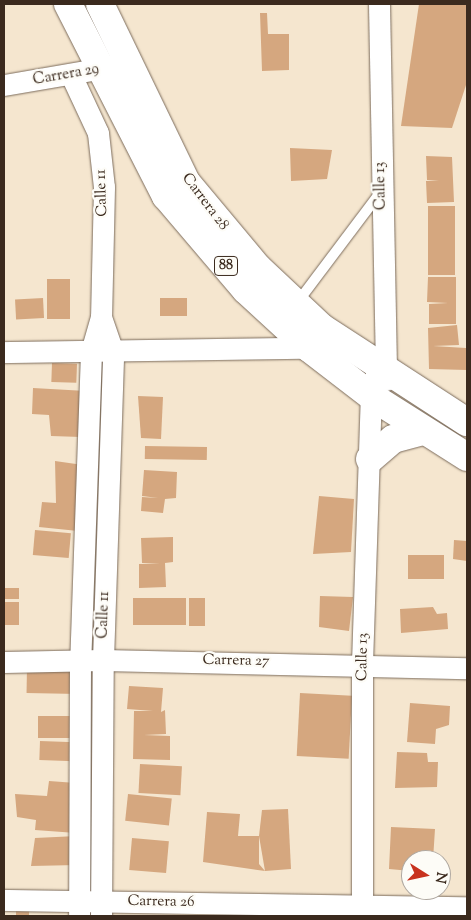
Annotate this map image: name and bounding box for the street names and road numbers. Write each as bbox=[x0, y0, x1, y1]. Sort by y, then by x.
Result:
street label: Carrera 29 bbox=[32, 60, 100, 90]
street label: Calle 13 bbox=[372, 162, 390, 210]
street label: Calle 11 bbox=[92, 169, 112, 217]
street label: Carrera 28 bbox=[178, 170, 232, 234]
road number: 88 bbox=[214, 255, 238, 278]
street label: Calle 11 bbox=[94, 591, 114, 639]
street label: Calle 13 bbox=[354, 633, 372, 681]
street label: Carrera 27 bbox=[202, 651, 270, 671]
street label: Carrera 26 bbox=[127, 892, 195, 912]

